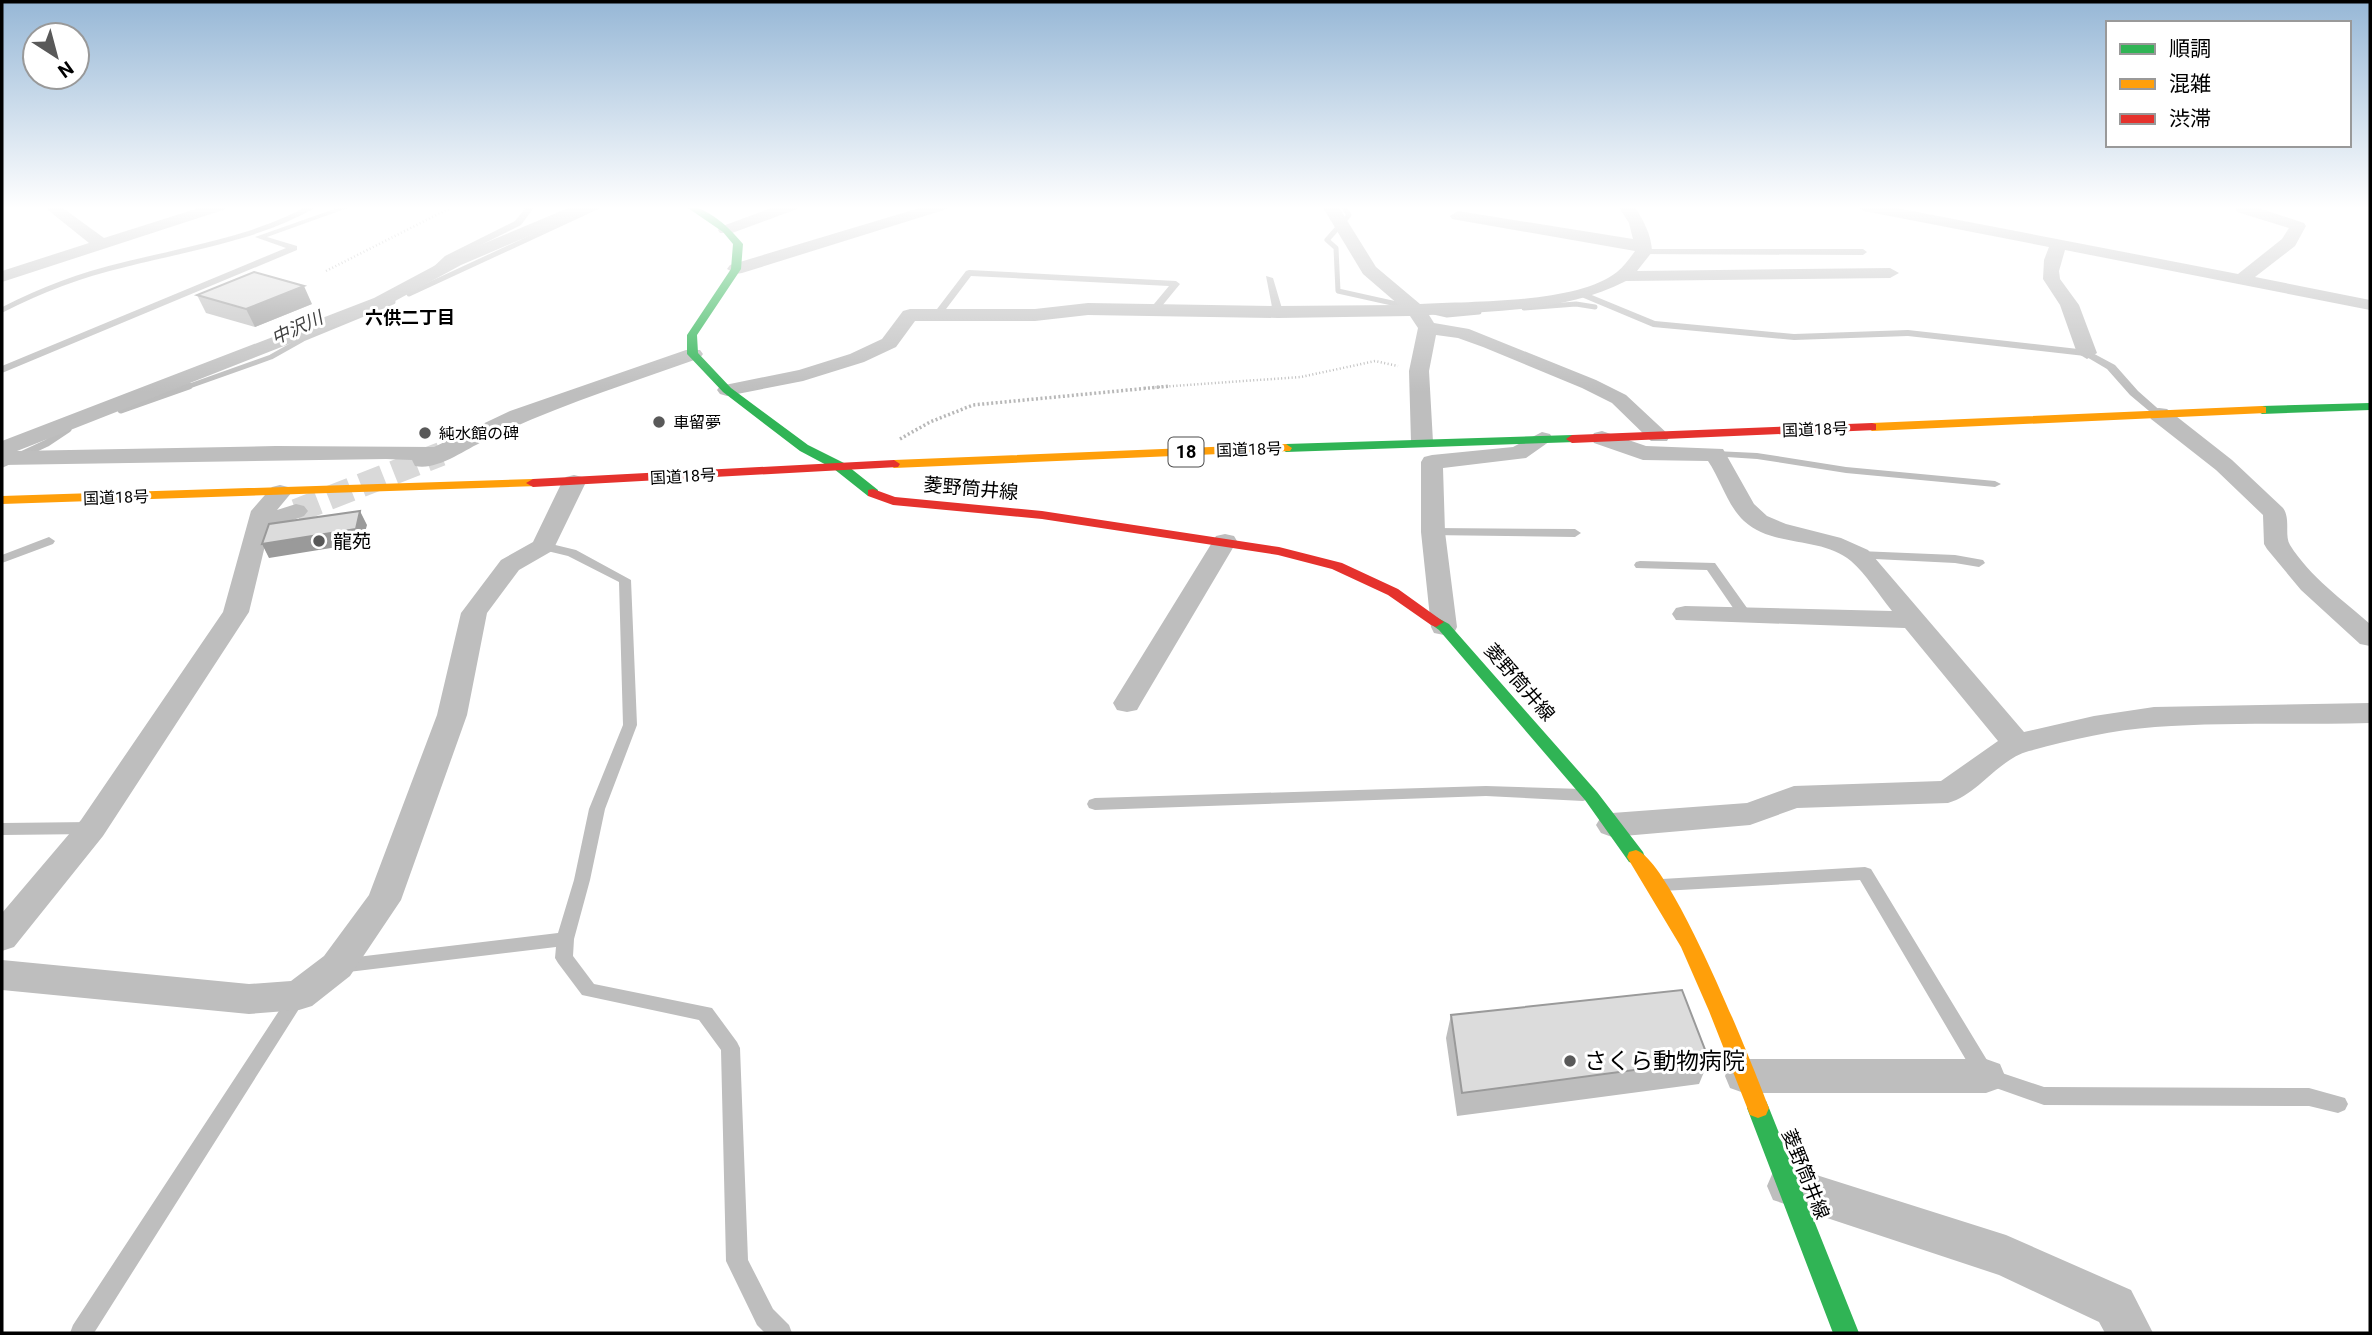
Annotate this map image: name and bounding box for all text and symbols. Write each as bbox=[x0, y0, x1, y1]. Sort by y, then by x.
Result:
north arrow bbox=[21, 21, 91, 91]
legend bbox=[2106, 21, 2351, 147]
text: 順調 bbox=[2169, 37, 2211, 61]
text: N bbox=[54, 56, 78, 83]
text: 混雑 bbox=[2169, 72, 2211, 96]
text: 渋滞 bbox=[2169, 107, 2211, 131]
water label: 中沢川 bbox=[268, 306, 328, 348]
district label: 六供二丁目 bbox=[365, 307, 455, 328]
place label: 車留夢 bbox=[673, 413, 721, 432]
marker: 車留夢 bbox=[651, 414, 667, 430]
street label: 国道18号 bbox=[1782, 419, 1848, 440]
place label: 純水館の碑 bbox=[439, 424, 519, 443]
marker: 純水館の碑 bbox=[417, 425, 433, 441]
road number: 18 bbox=[1168, 438, 1204, 466]
street label: 国道18号 bbox=[1216, 439, 1282, 460]
street label: 国道18号 bbox=[650, 465, 716, 488]
street label: 菱野筒井線 bbox=[923, 473, 1019, 504]
street label: 国道18号 bbox=[83, 487, 149, 508]
place label: 龍苑 bbox=[333, 530, 371, 553]
marker: 龍苑 bbox=[311, 533, 327, 549]
street label: 菱野筒井線 bbox=[1480, 639, 1559, 726]
place label: さくら動物病院 bbox=[1584, 1048, 1745, 1075]
marker: さくら動物病院 bbox=[1562, 1053, 1578, 1069]
street label: 菱野筒井線 bbox=[1777, 1126, 1834, 1223]

